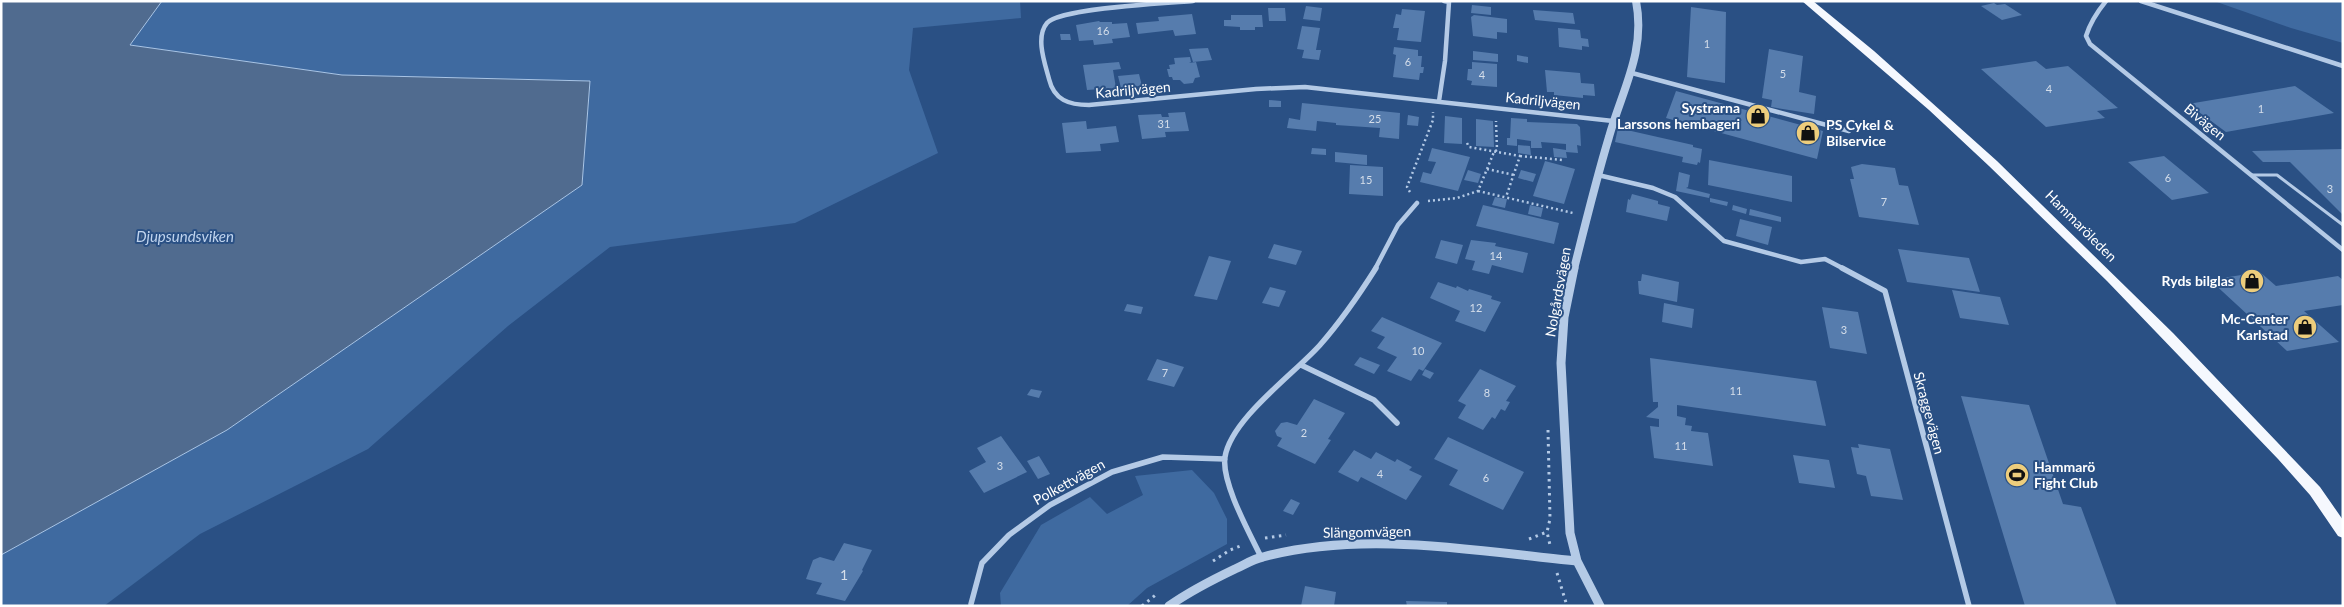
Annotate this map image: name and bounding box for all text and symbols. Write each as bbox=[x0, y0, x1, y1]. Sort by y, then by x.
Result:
house number: 16 bbox=[1097, 24, 1109, 37]
house number: 1 bbox=[1704, 37, 1710, 50]
house number: 6 bbox=[1405, 55, 1411, 68]
house number: 5 bbox=[1780, 67, 1786, 80]
house number: 4 bbox=[1479, 68, 1486, 81]
street label: Kadriljvägen bbox=[1095, 78, 1171, 101]
house number: 4 bbox=[2046, 82, 2053, 95]
street label: Kadriljvägen bbox=[1505, 88, 1582, 113]
place label: Systrarna Larssons hembageri bbox=[1617, 99, 1740, 132]
street label: Bivägen bbox=[2181, 100, 2230, 144]
house number: 1 bbox=[2258, 102, 2264, 115]
shop icon: Systrarna Larssons hembageri bbox=[1745, 103, 1771, 129]
house number: 25 bbox=[1369, 112, 1381, 125]
place label: PS Cykel & Bilservice bbox=[1826, 116, 1895, 149]
house number: 31 bbox=[1158, 117, 1170, 130]
shop icon: PS Cykel & Bilservice bbox=[1795, 120, 1821, 146]
house number: 6 bbox=[2165, 171, 2171, 184]
house number: 15 bbox=[1360, 173, 1372, 186]
house number: 3 bbox=[2327, 182, 2333, 195]
street label: Hammaröleden bbox=[2042, 186, 2121, 265]
house number: 7 bbox=[1881, 195, 1887, 208]
water label: Djupsundsviken bbox=[136, 227, 234, 245]
street label: Nolgårdsvägen bbox=[1541, 246, 1574, 338]
house number: 14 bbox=[1490, 249, 1503, 262]
shop icon: Ryds bilglas bbox=[2239, 268, 2265, 294]
place label: Ryds bilglas bbox=[2161, 272, 2234, 289]
house number: 12 bbox=[1470, 301, 1482, 314]
place label: Mc-Center Karlstad bbox=[2221, 310, 2289, 343]
shop icon: Mc-Center Karlstad bbox=[2292, 314, 2318, 340]
house number: 3 bbox=[1841, 323, 1847, 336]
house number: 10 bbox=[1412, 344, 1425, 357]
house number: 7 bbox=[1162, 366, 1168, 379]
street label: Skraggevägen bbox=[1910, 370, 1949, 456]
house number: 11 bbox=[1730, 384, 1742, 397]
house number: 8 bbox=[1484, 386, 1490, 399]
house number: 2 bbox=[1301, 426, 1307, 439]
house number: 11 bbox=[1675, 439, 1687, 452]
street label: Polkettvägen bbox=[1030, 455, 1108, 508]
place label: Hammarö Fight Club bbox=[2034, 458, 2098, 491]
house number: 3 bbox=[997, 459, 1003, 472]
sports icon: Hammarö Fight Club bbox=[2004, 462, 2030, 488]
house number: 4 bbox=[1377, 467, 1384, 480]
house number: 6 bbox=[1483, 471, 1489, 484]
street label: Slängomvägen bbox=[1323, 522, 1411, 541]
house number: 1 bbox=[840, 566, 848, 583]

